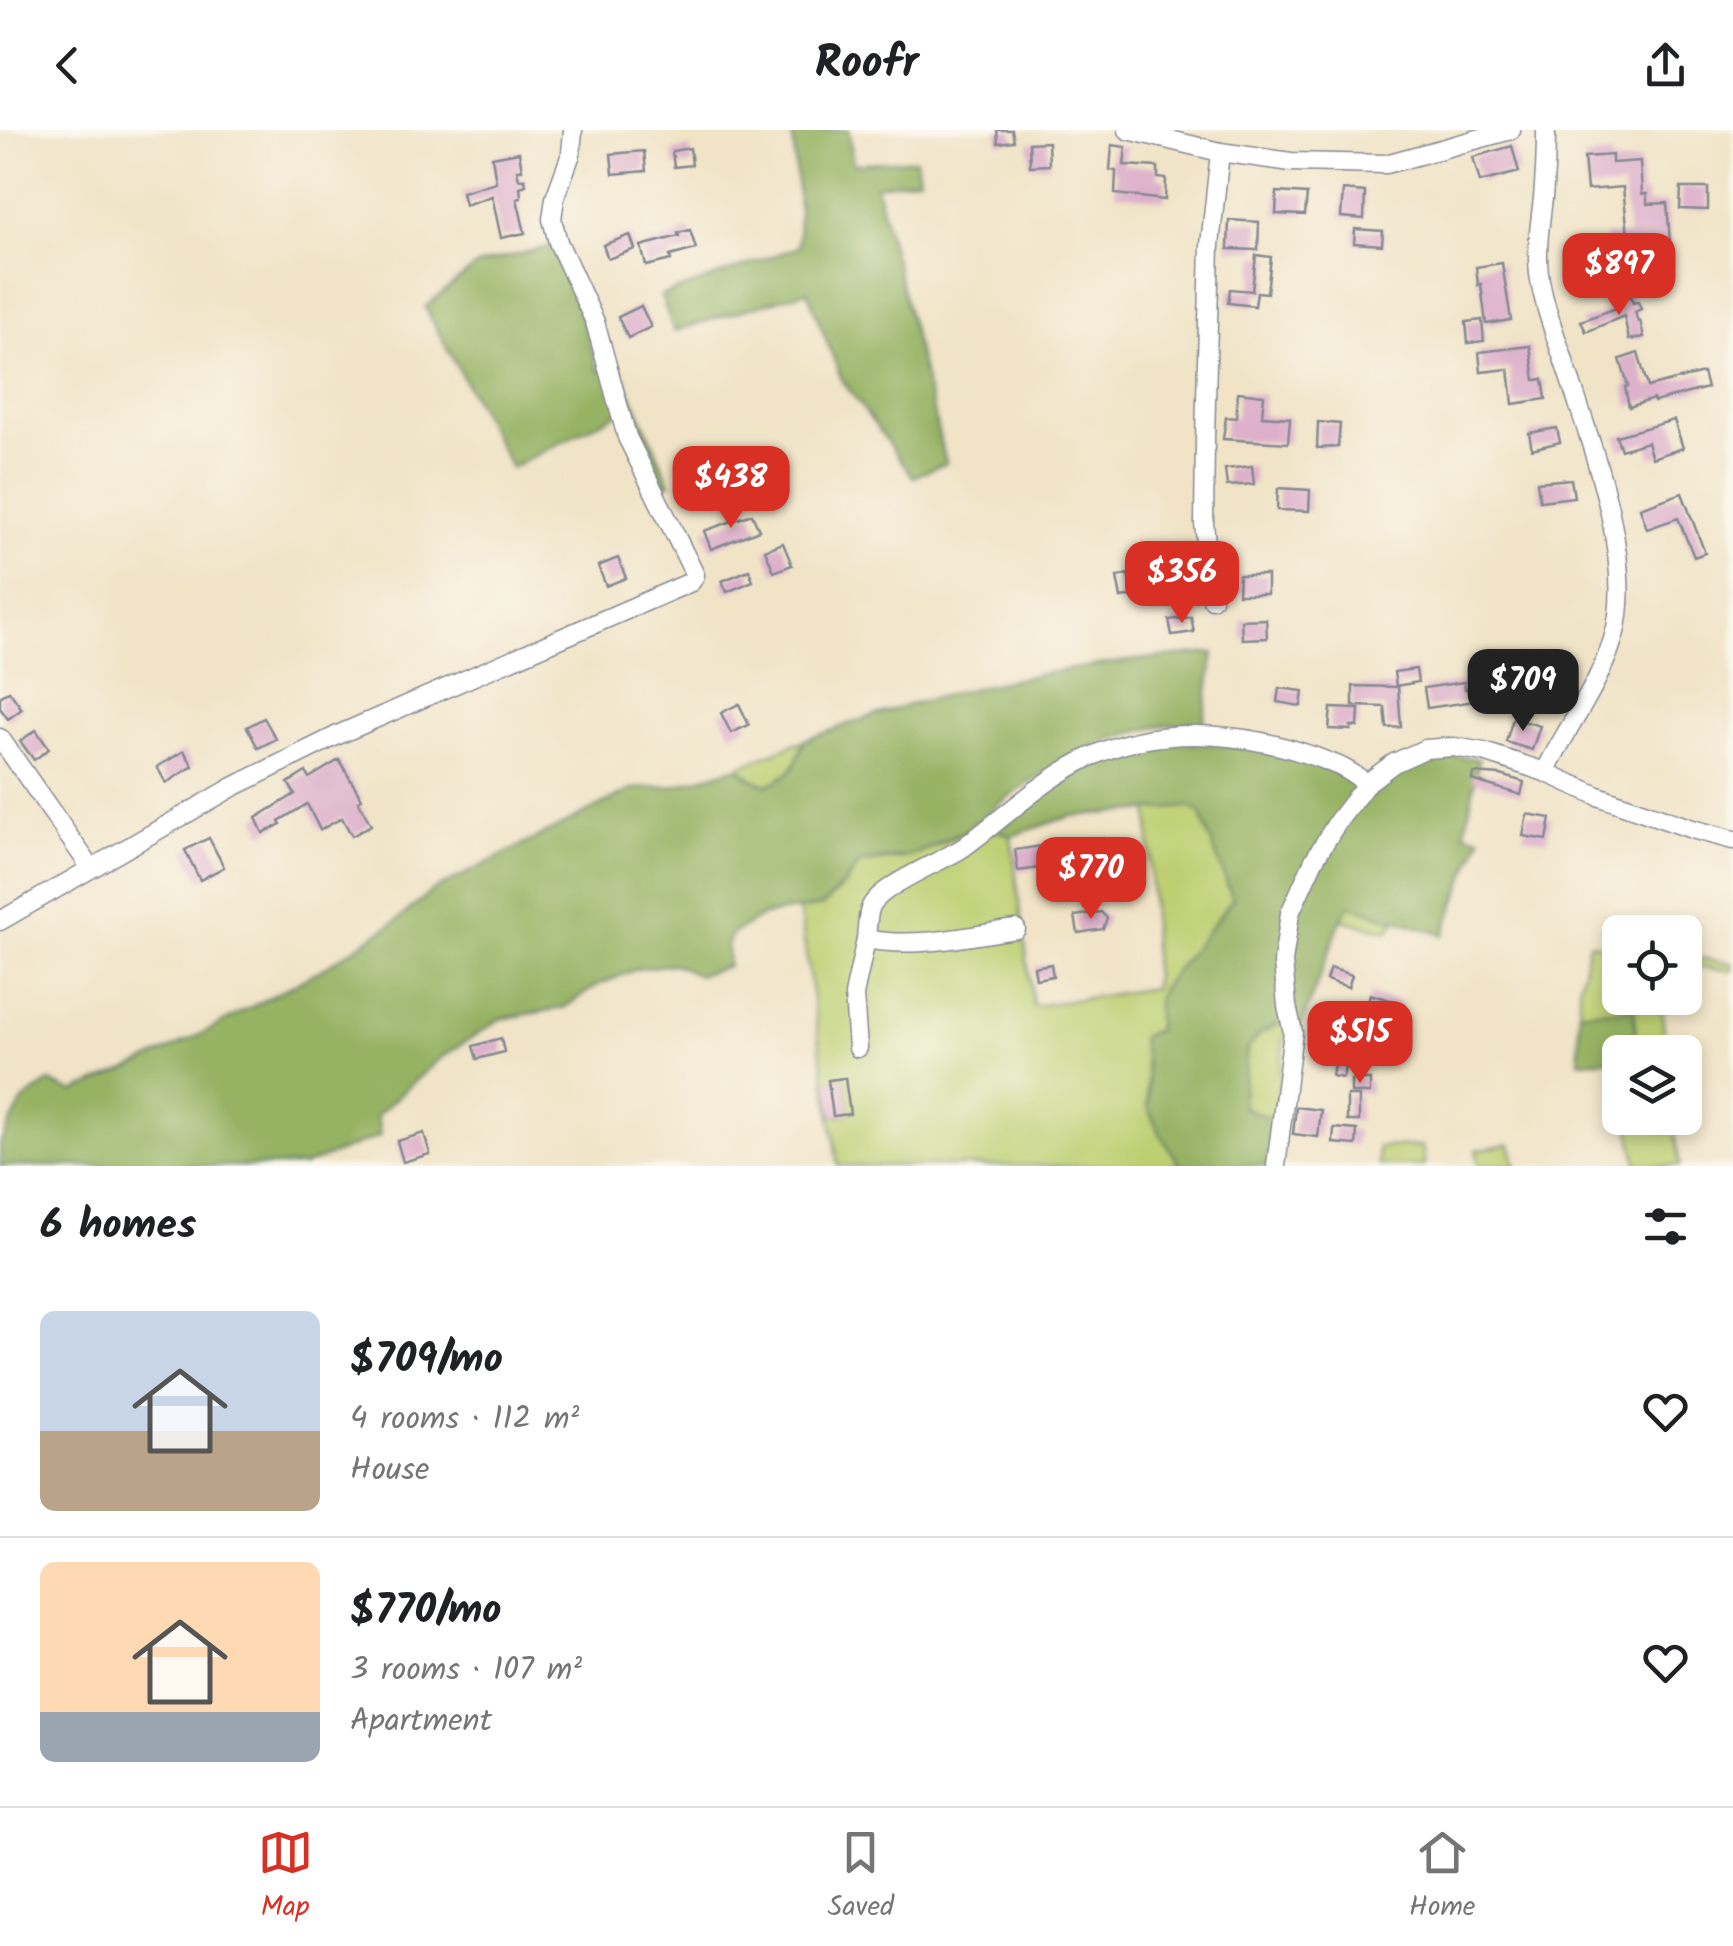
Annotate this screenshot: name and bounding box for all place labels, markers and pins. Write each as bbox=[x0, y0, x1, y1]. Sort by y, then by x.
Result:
pin: $897 bbox=[1560, 233, 1678, 318]
pin: $438 bbox=[672, 446, 790, 531]
pin: $356 bbox=[1123, 541, 1241, 626]
pin: $709 bbox=[1464, 649, 1582, 734]
pin: $770 bbox=[1032, 837, 1150, 922]
pin: $515 bbox=[1301, 1001, 1419, 1086]

